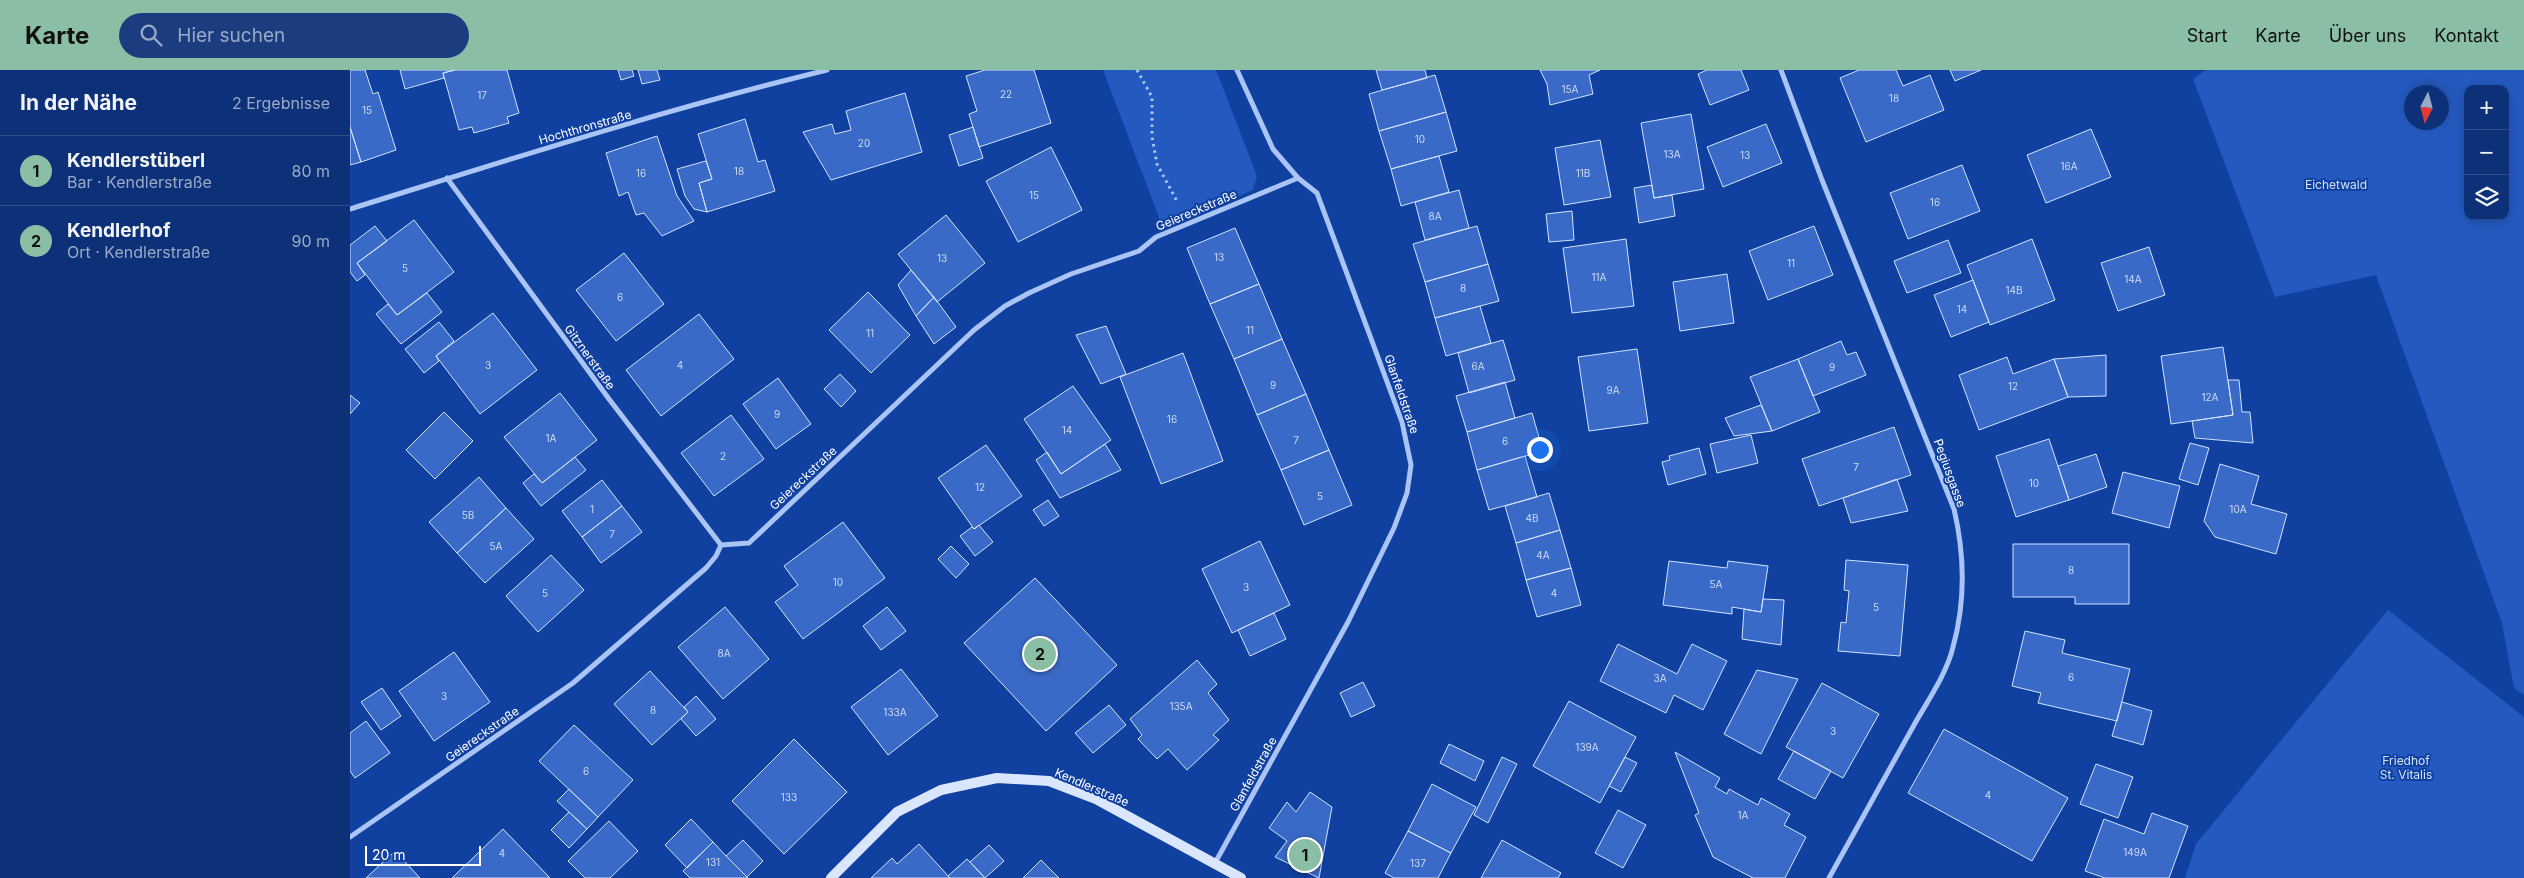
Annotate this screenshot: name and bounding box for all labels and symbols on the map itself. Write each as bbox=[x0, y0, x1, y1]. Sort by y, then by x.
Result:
house number: 15A bbox=[1561, 83, 1579, 95]
north arrow bbox=[2404, 85, 2449, 130]
house number: 22 bbox=[1000, 88, 1012, 100]
house number: 17 bbox=[477, 89, 487, 101]
house number: 18 bbox=[1889, 92, 1899, 104]
house number: 15 bbox=[362, 104, 372, 116]
street label: Hochthronstraße bbox=[537, 107, 633, 147]
house number: 10 bbox=[1415, 133, 1425, 145]
house number: 20 bbox=[858, 137, 870, 149]
house number: 13A bbox=[1663, 148, 1681, 160]
house number: 13 bbox=[1740, 149, 1750, 161]
house number: 16A bbox=[2060, 160, 2078, 172]
house number: 18 bbox=[734, 165, 744, 177]
house number: 16 bbox=[636, 167, 646, 179]
house number: 11B bbox=[1576, 167, 1590, 179]
park label: Eichetwald bbox=[2305, 177, 2367, 192]
street label: Geiereckstraße bbox=[1153, 186, 1239, 234]
house number: 15 bbox=[1029, 189, 1039, 201]
house number: 16 bbox=[1930, 196, 1940, 208]
house number: 8A bbox=[1428, 210, 1442, 222]
house number: 13 bbox=[1214, 251, 1224, 263]
house number: 13 bbox=[937, 252, 947, 264]
house number: 11 bbox=[1787, 257, 1795, 269]
house number: 5 bbox=[402, 262, 408, 274]
house number: 11A bbox=[1591, 271, 1607, 283]
house number: 14A bbox=[2124, 273, 2142, 285]
house number: 8 bbox=[1460, 282, 1466, 294]
house number: 14B bbox=[2005, 284, 2023, 296]
house number: 6 bbox=[617, 291, 623, 303]
house number: 14 bbox=[1957, 303, 1967, 315]
street label: Gitznerstraße bbox=[561, 321, 619, 393]
house number: 11 bbox=[1246, 324, 1254, 336]
house number: 11 bbox=[866, 327, 874, 339]
street label: Glanfeldstraße bbox=[1381, 352, 1423, 436]
house number: 3 bbox=[485, 359, 491, 371]
house number: 4 bbox=[677, 359, 683, 371]
house number: 6A bbox=[1471, 360, 1485, 372]
house number: 9 bbox=[1829, 361, 1835, 373]
house number: 9 bbox=[1270, 379, 1276, 391]
house number: 12 bbox=[2008, 380, 2018, 392]
house number: 9A bbox=[1606, 384, 1620, 396]
house number: 12A bbox=[2201, 391, 2219, 403]
house number: 9 bbox=[774, 408, 780, 420]
house number: 16 bbox=[1167, 413, 1177, 425]
house number: 14 bbox=[1062, 424, 1072, 436]
house number: 1A bbox=[546, 432, 557, 444]
house number: 7 bbox=[1293, 434, 1299, 446]
house number: 6 bbox=[1502, 435, 1508, 447]
your location bbox=[1527, 437, 1553, 463]
street label: Pegiusgasse bbox=[1931, 437, 1969, 509]
street label: Geiereckstraße bbox=[766, 443, 840, 513]
house number: 2 bbox=[720, 450, 726, 462]
house number: 7 bbox=[1853, 461, 1859, 473]
house number: 10 bbox=[2029, 477, 2039, 489]
house number: 12 bbox=[975, 481, 985, 493]
house number: 5 bbox=[1317, 490, 1323, 502]
house number: 1 bbox=[590, 503, 594, 515]
house number: 10A bbox=[2229, 503, 2247, 515]
house number: 5B bbox=[462, 509, 474, 521]
house number: 4B bbox=[1525, 512, 1539, 524]
house number: 7 bbox=[609, 528, 615, 540]
house number: 5A bbox=[490, 540, 503, 552]
house number: 4A bbox=[1536, 549, 1550, 561]
house number: 8 bbox=[2068, 564, 2074, 576]
house number: 10 bbox=[833, 576, 843, 588]
house number: 5A bbox=[1710, 578, 1723, 590]
house number: 3 bbox=[1243, 581, 1249, 593]
house number: 5 bbox=[542, 587, 548, 599]
house number: 4 bbox=[1551, 587, 1557, 599]
house number: 5 bbox=[1873, 601, 1879, 613]
pin: 2 bbox=[1024, 635, 1056, 673]
house number: 8A bbox=[717, 647, 731, 659]
house number: 6 bbox=[2068, 671, 2074, 683]
house number: 3A bbox=[1653, 672, 1667, 684]
house number: 3 bbox=[441, 690, 447, 702]
house number: 135A bbox=[1169, 700, 1193, 712]
street label: Geiereckstraße bbox=[442, 703, 522, 765]
house number: 8 bbox=[650, 704, 656, 716]
house number: 133A bbox=[883, 706, 907, 718]
house number: 3 bbox=[1830, 725, 1836, 737]
street label: Glanfeldstraße bbox=[1226, 734, 1280, 814]
house number: 139A bbox=[1575, 741, 1599, 753]
park label: Friedhof St. Vitalis bbox=[2380, 753, 2432, 782]
house number: 6 bbox=[583, 765, 589, 777]
street label: Kendlerstraße bbox=[1053, 765, 1131, 809]
house number: 4 bbox=[1985, 789, 1991, 801]
house number: 133 bbox=[781, 791, 797, 803]
house number: 1A bbox=[1738, 809, 1749, 821]
pin: 1 bbox=[1289, 836, 1321, 874]
scale bar bbox=[365, 843, 481, 866]
house number: 149A bbox=[2123, 846, 2147, 858]
house number: 4 bbox=[499, 847, 505, 859]
house number: 131 bbox=[706, 856, 720, 868]
house number: 137 bbox=[1410, 857, 1426, 869]

